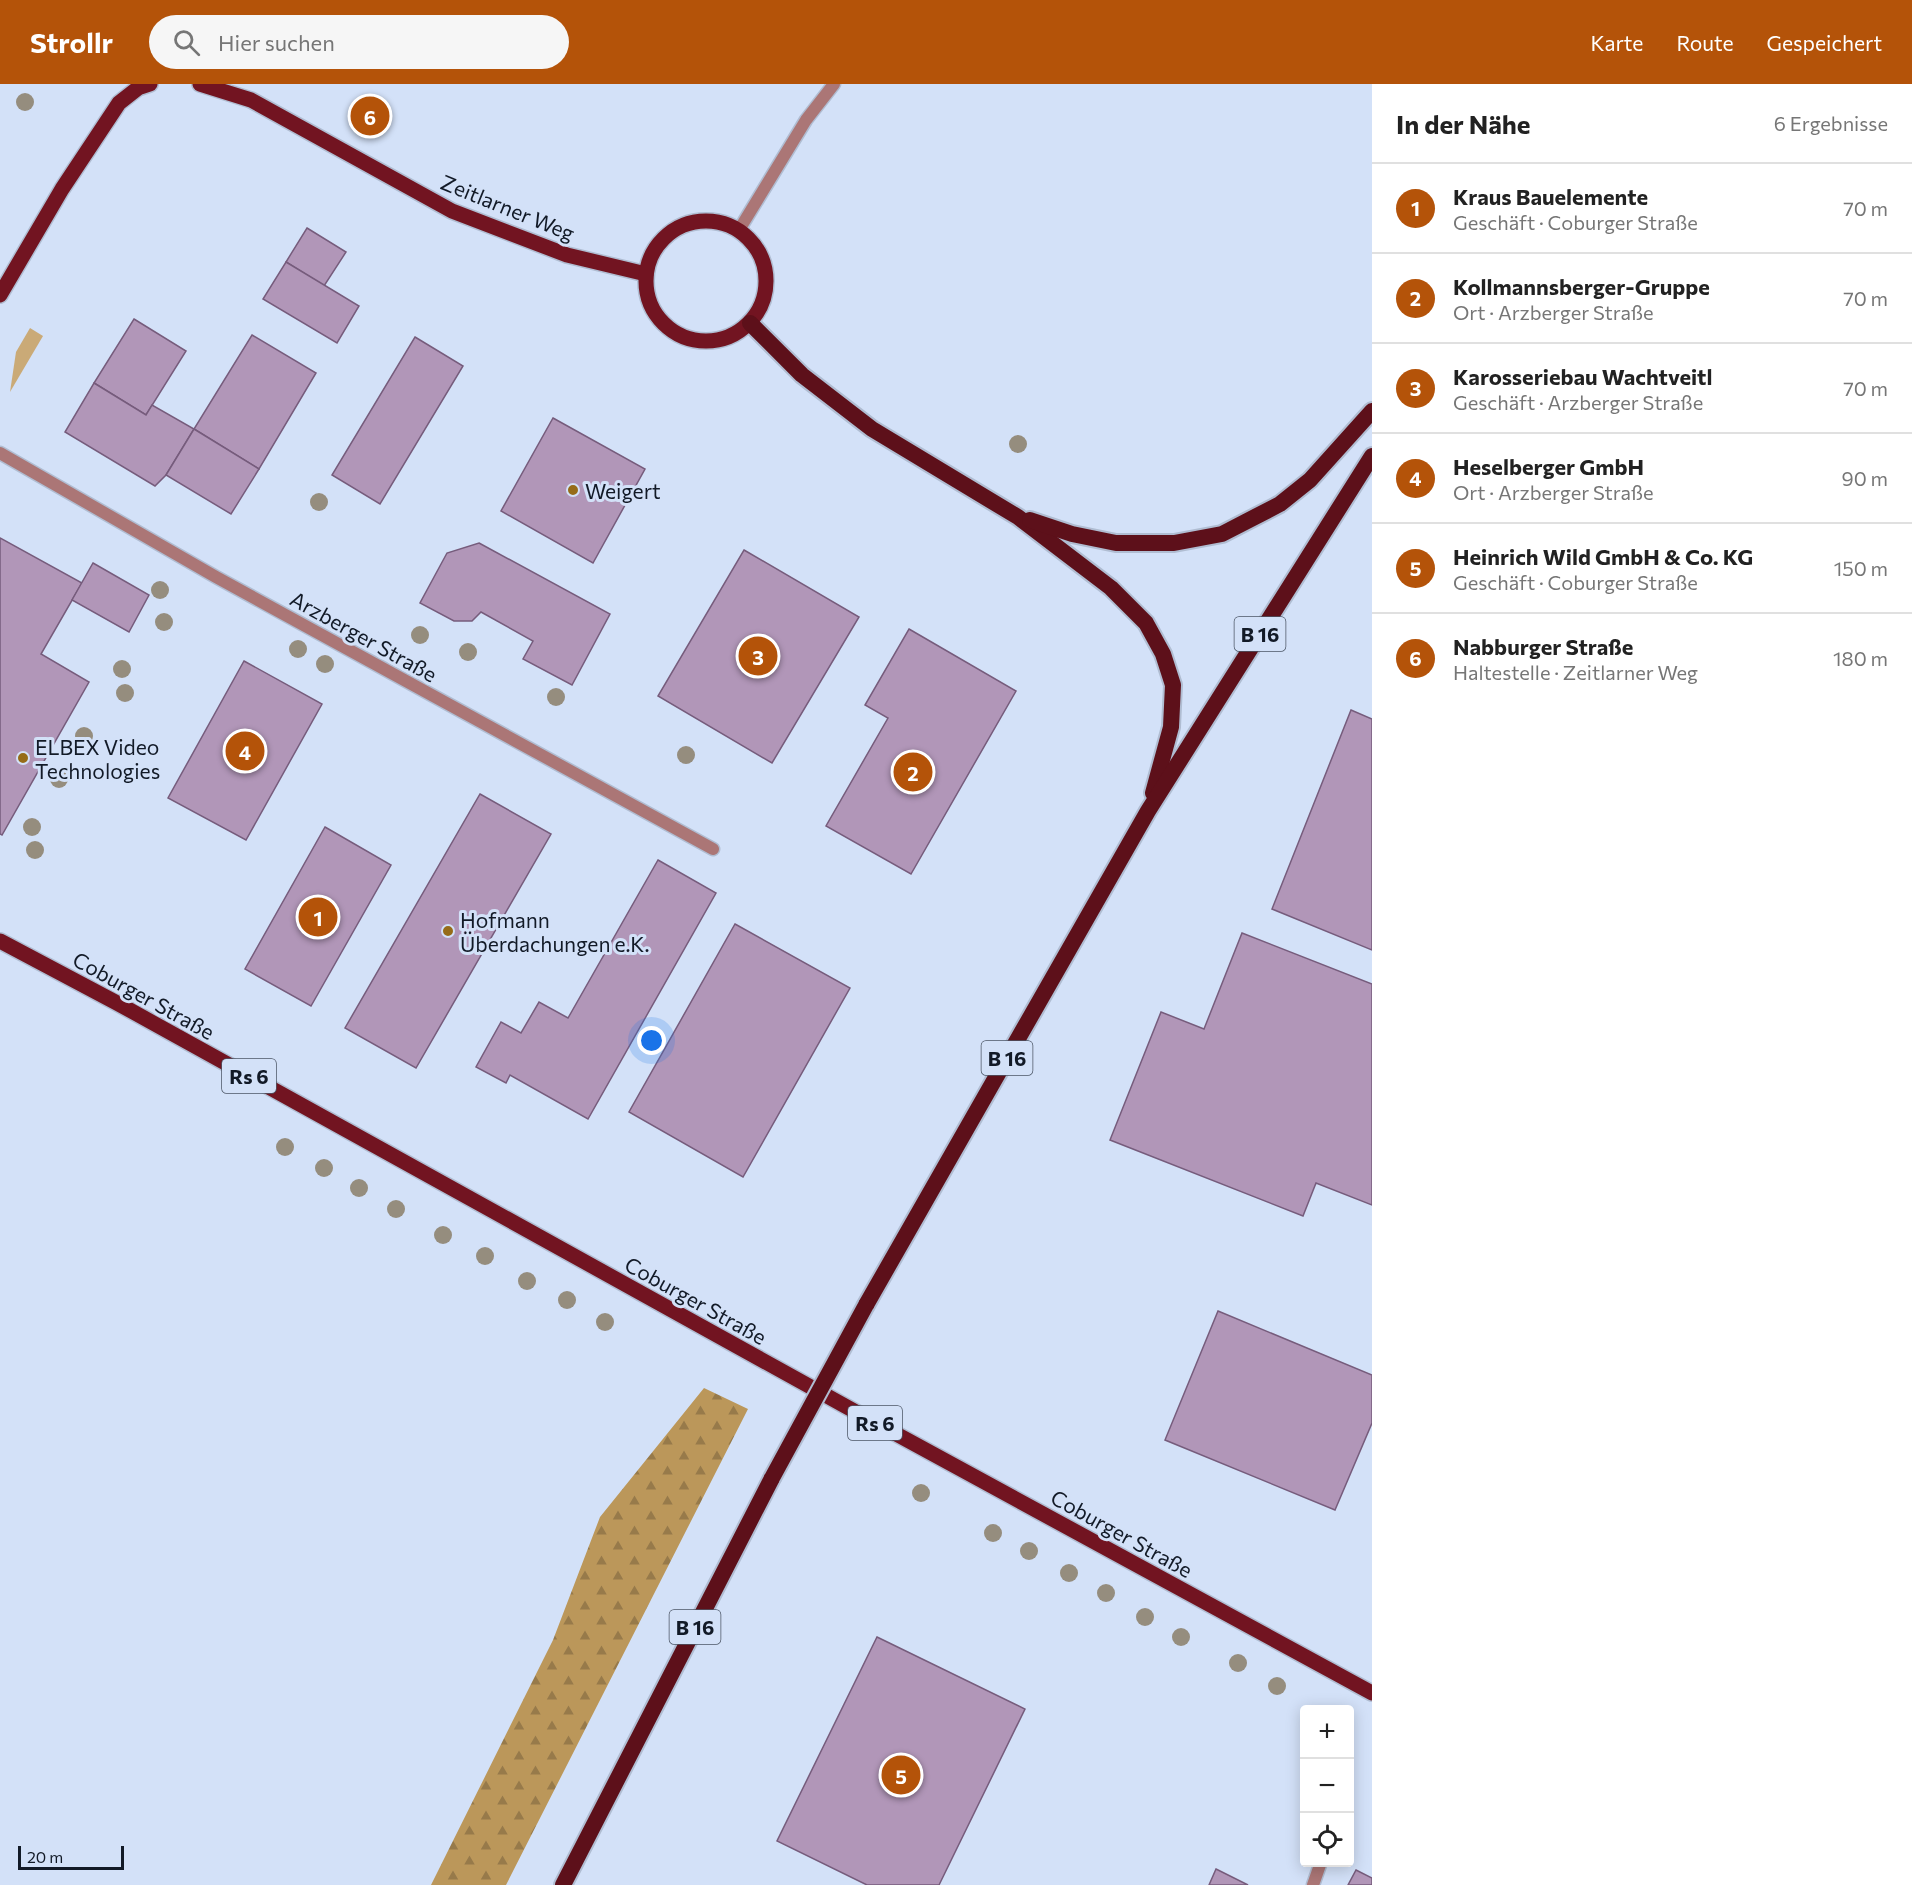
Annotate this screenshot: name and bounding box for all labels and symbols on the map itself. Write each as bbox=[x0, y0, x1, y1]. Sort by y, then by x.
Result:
pin: 6 bbox=[350, 93, 389, 138]
street label: Zeitlarner Weg bbox=[438, 169, 578, 245]
place label: Weigert bbox=[585, 478, 661, 503]
marker: Weigert bbox=[566, 483, 580, 497]
street label: Arzberger Straße bbox=[286, 585, 442, 687]
road number: B 16 bbox=[1234, 617, 1286, 651]
pin: 3 bbox=[738, 634, 777, 678]
pin: 4 bbox=[226, 728, 264, 774]
place label: ELBEX Video Technologies bbox=[35, 734, 160, 783]
pin: 2 bbox=[894, 750, 932, 794]
marker: ELBEX Video Technologies bbox=[16, 751, 30, 765]
pin: 1 bbox=[298, 894, 338, 940]
place label: Hofmann Überdachungen e.K. bbox=[460, 907, 649, 956]
marker: Hofmann Überdachungen e.K. bbox=[441, 924, 455, 938]
street label: Coburger Straße bbox=[69, 946, 219, 1044]
your location bbox=[637, 1026, 666, 1055]
road number: B 16 bbox=[982, 1041, 1032, 1075]
road number: Rs 6 bbox=[222, 1059, 276, 1093]
street label: Coburger Straße bbox=[621, 1251, 771, 1349]
road number: Rs 6 bbox=[848, 1406, 902, 1440]
street label: Coburger Straße bbox=[1047, 1484, 1197, 1582]
road number: B 16 bbox=[670, 1610, 720, 1644]
pin: 5 bbox=[882, 1752, 920, 1798]
scale bar bbox=[18, 1843, 124, 1870]

